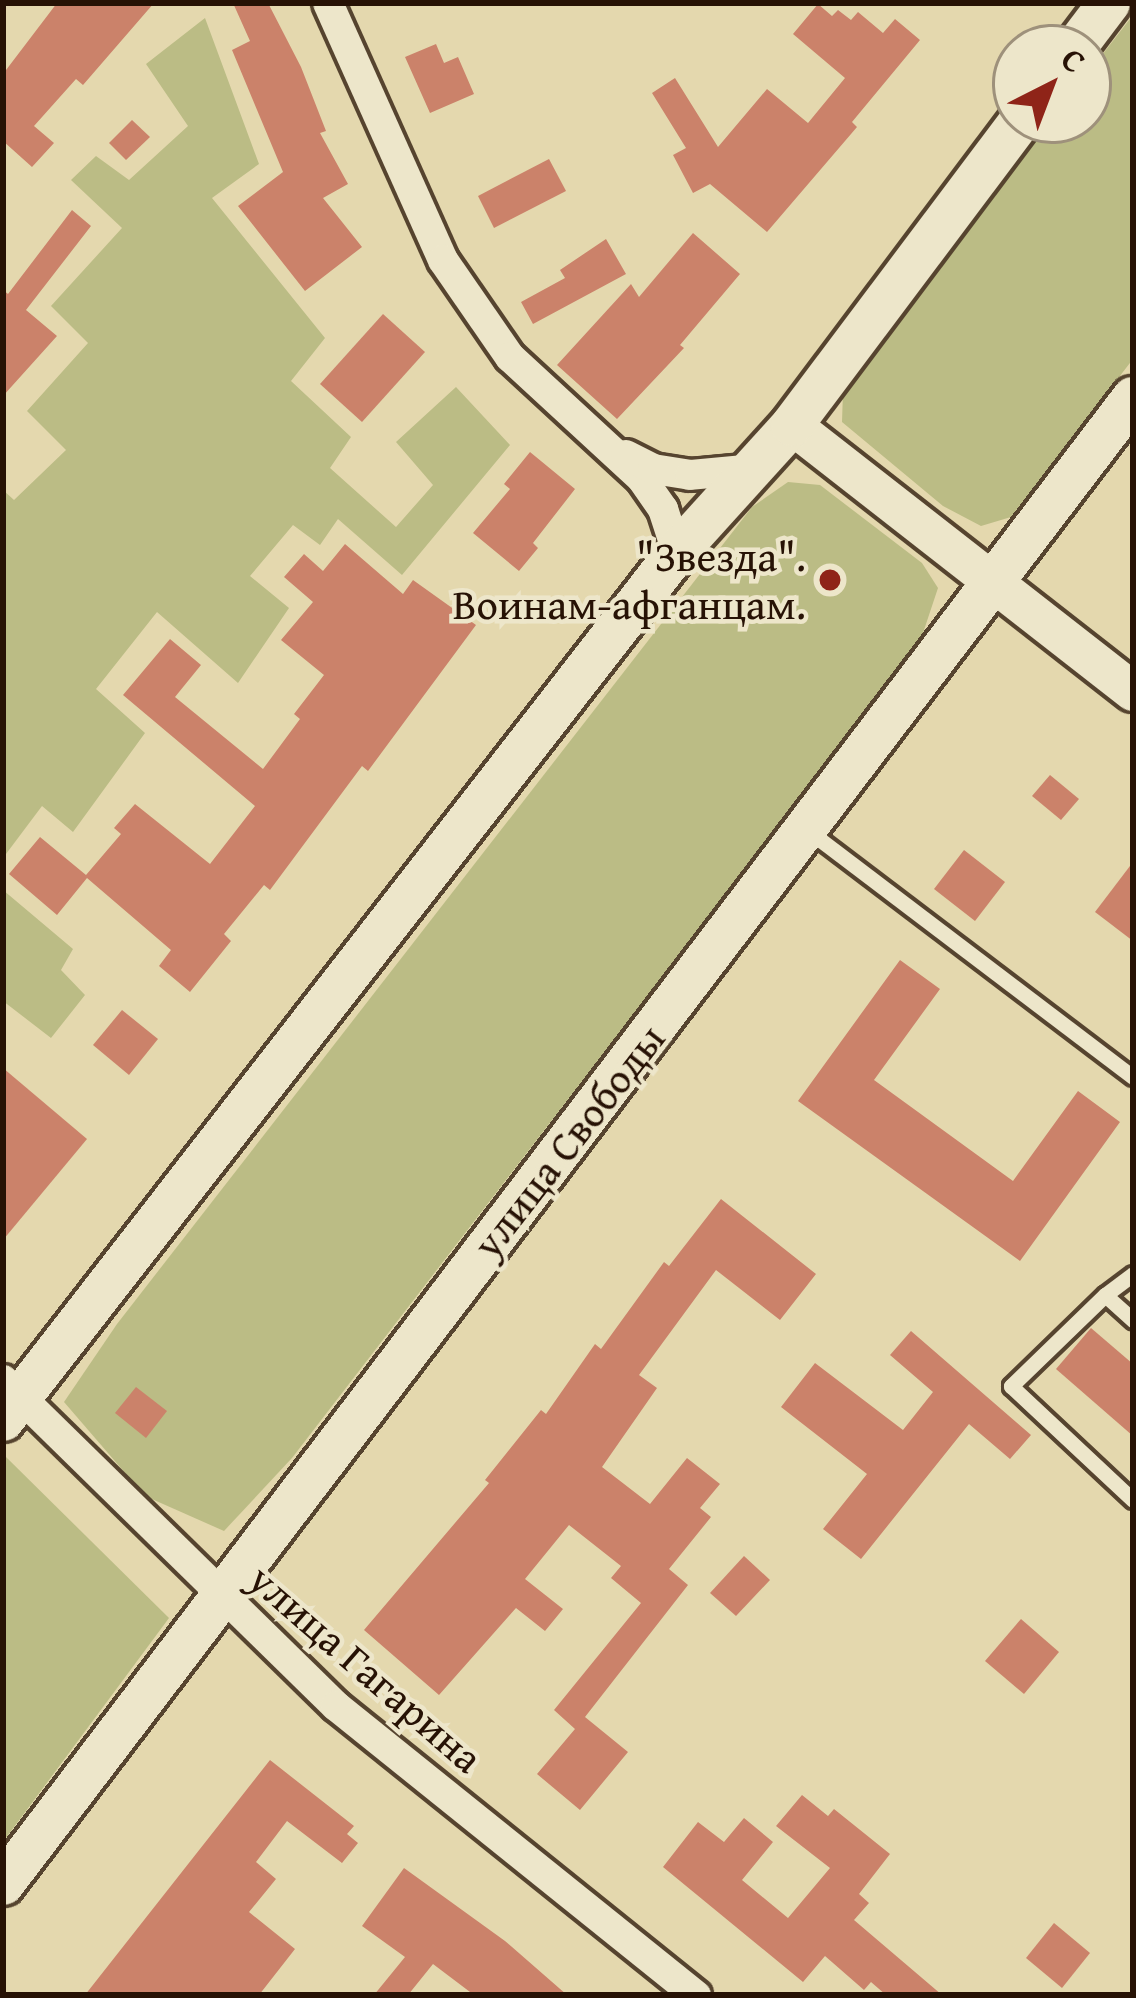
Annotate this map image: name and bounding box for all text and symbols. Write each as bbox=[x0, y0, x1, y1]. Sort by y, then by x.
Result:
north arrow bbox=[992, 24, 1112, 144]
text: С bbox=[1051, 35, 1097, 84]
place label: "Звезда". Воинам-афганцам. bbox=[453, 531, 806, 630]
marker: "Звезда". Воинам-афганцам. bbox=[817, 567, 843, 593]
street label: улица Свободы bbox=[461, 1014, 675, 1268]
street label: улица Гагарина bbox=[239, 1553, 493, 1783]

